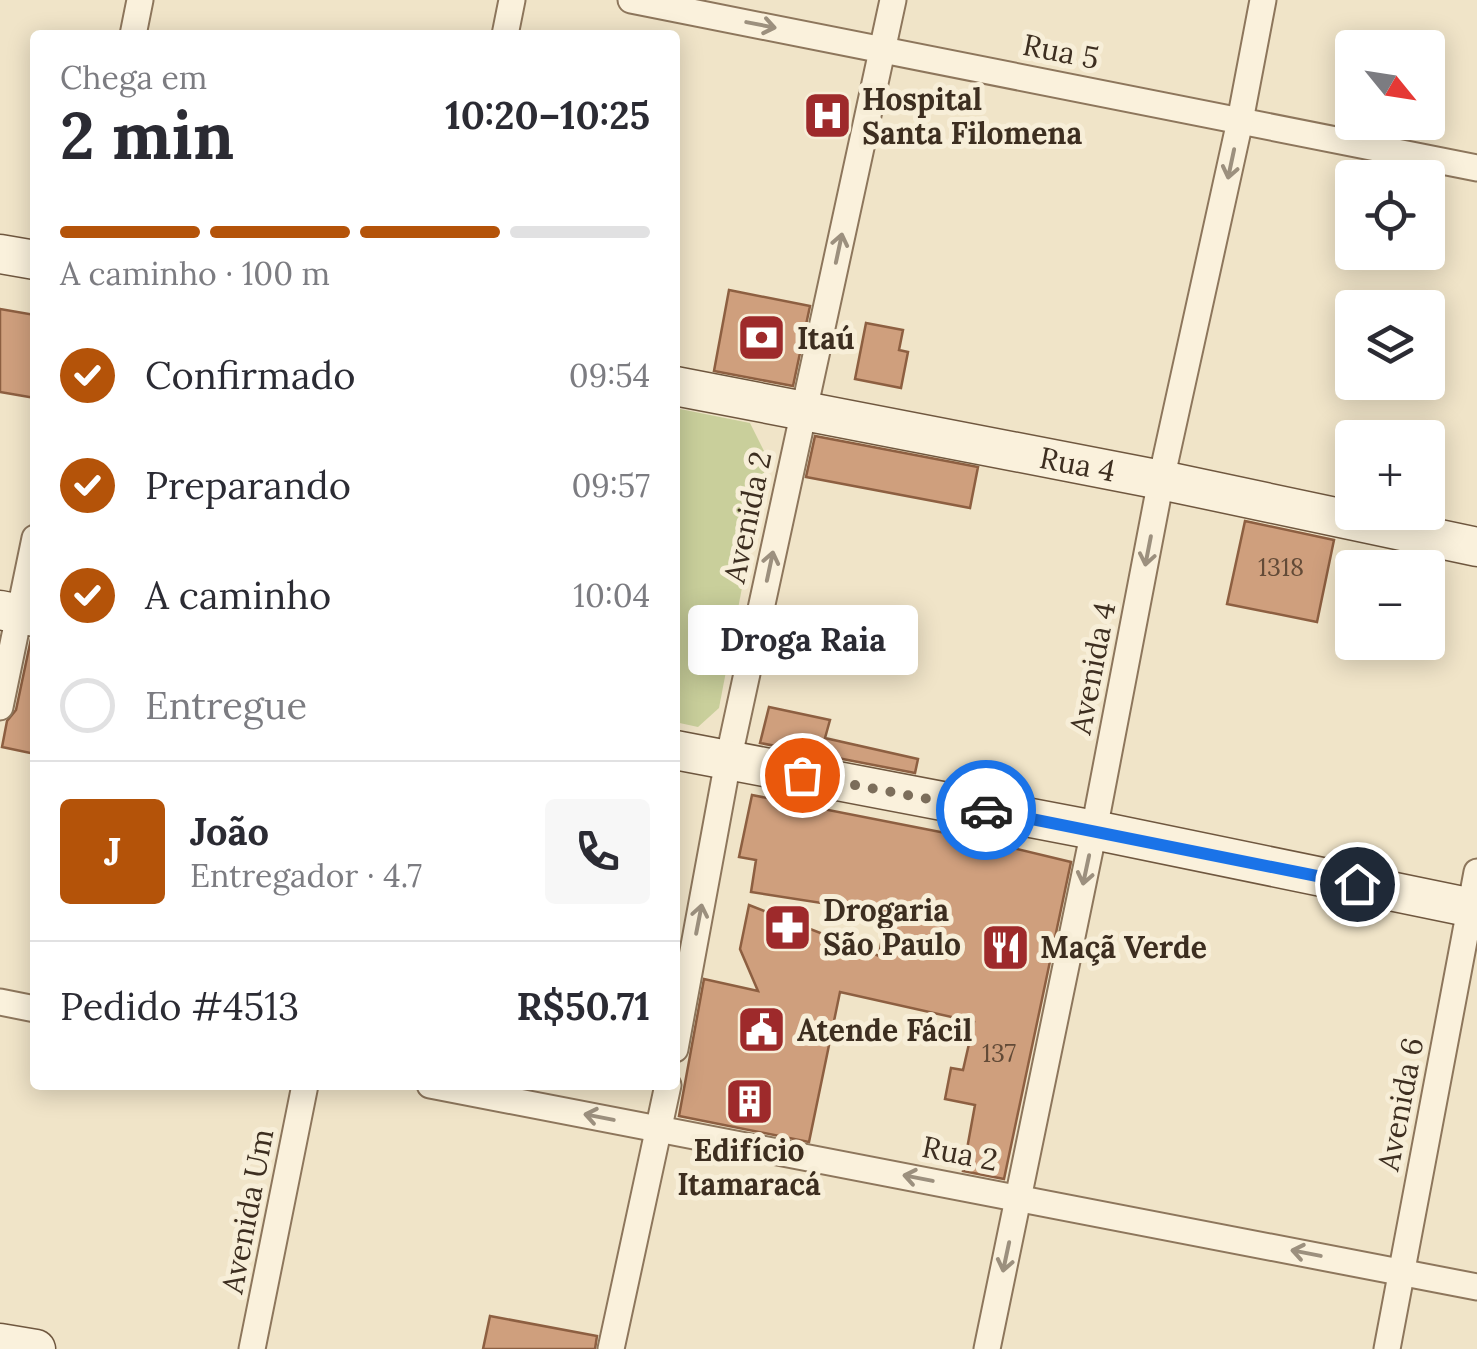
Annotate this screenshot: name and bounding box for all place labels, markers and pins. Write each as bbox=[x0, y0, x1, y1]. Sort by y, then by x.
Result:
place label: Hospital Santa Filomena bbox=[862, 80, 1082, 152]
hospital icon: Hospital Santa Filomena bbox=[801, 90, 853, 142]
bank icon: Itaú bbox=[736, 312, 788, 364]
place label: Itaú bbox=[797, 319, 855, 357]
callout: Droga Raia bbox=[687, 605, 917, 675]
pin bbox=[760, 733, 845, 818]
pin bbox=[1315, 842, 1400, 927]
place label: Drogaria São Paulo bbox=[823, 891, 961, 963]
pharmacy icon: Drogaria São Paulo bbox=[762, 901, 814, 953]
restaurant icon: Maçã Verde bbox=[979, 921, 1031, 973]
place label: Maçã Verde bbox=[1040, 928, 1207, 966]
public building icon: Atende Fácil bbox=[736, 1004, 788, 1056]
place label: Atende Fácil bbox=[797, 1011, 972, 1049]
building icon: Edifício Itamaracá bbox=[723, 1075, 775, 1127]
place label: Edifício Itamaracá bbox=[677, 1131, 821, 1203]

